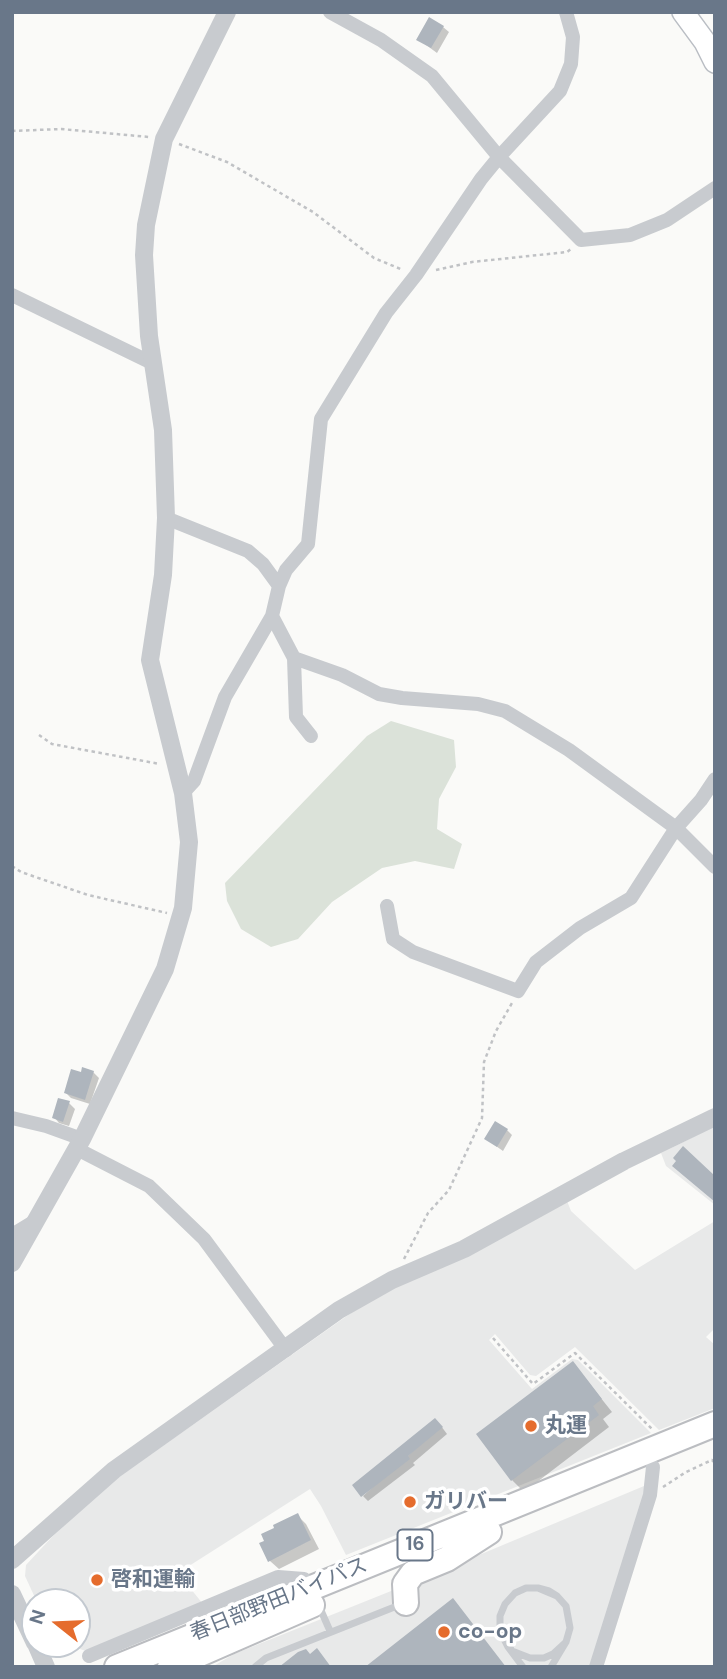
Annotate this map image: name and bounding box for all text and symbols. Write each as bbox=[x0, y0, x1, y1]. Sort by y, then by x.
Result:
place label: 丸運 bbox=[545, 1413, 587, 1439]
marker: 丸運 bbox=[523, 1418, 539, 1434]
place label: ガリバー bbox=[424, 1489, 508, 1515]
marker: ガリバー bbox=[402, 1494, 418, 1510]
road number: 16 bbox=[398, 1530, 432, 1560]
street label: 春日部野田バイパス bbox=[187, 1553, 371, 1647]
place label: 啓和運輸 bbox=[111, 1567, 195, 1593]
marker: 啓和運輸 bbox=[89, 1572, 105, 1588]
north arrow bbox=[21, 1588, 91, 1658]
text: N bbox=[23, 1607, 51, 1627]
place label: co-op bbox=[458, 1619, 522, 1645]
marker: co-op bbox=[436, 1624, 452, 1640]

